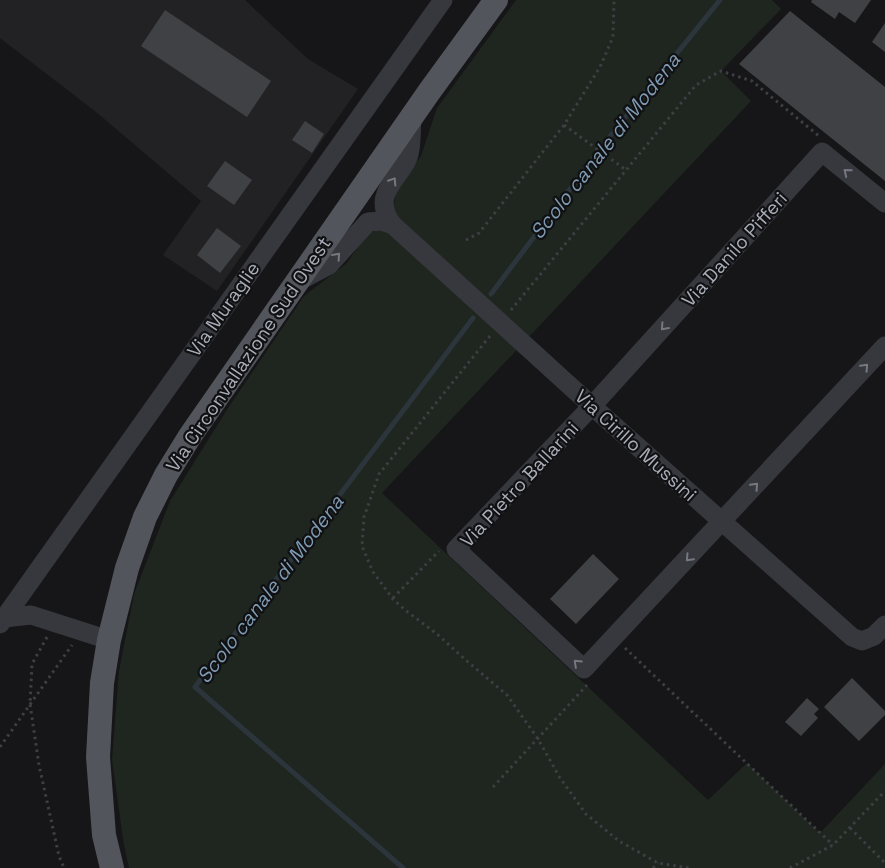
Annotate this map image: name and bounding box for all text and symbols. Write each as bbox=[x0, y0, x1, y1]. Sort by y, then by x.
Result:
water label: Scolo canale di Modena bbox=[524, 47, 686, 244]
one-way arrow bbox=[844, 170, 853, 178]
one-way arrow bbox=[386, 177, 396, 186]
street label: Via Danilo Pifferi bbox=[676, 187, 793, 312]
street label: Via Circonvallazione Sud Ovest bbox=[160, 232, 337, 477]
one-way arrow bbox=[332, 253, 341, 262]
street label: Via Muraglie bbox=[181, 257, 265, 362]
one-way arrow bbox=[661, 321, 670, 330]
one-way arrow bbox=[859, 364, 868, 373]
street label: Via Cirillo Mussini bbox=[569, 384, 702, 507]
street label: Via Pietro Ballarini bbox=[455, 416, 584, 553]
one-way arrow bbox=[749, 483, 758, 492]
water label: Scolo canale di Modena bbox=[191, 489, 350, 688]
one-way arrow bbox=[686, 552, 695, 561]
one-way arrow bbox=[574, 660, 583, 669]

